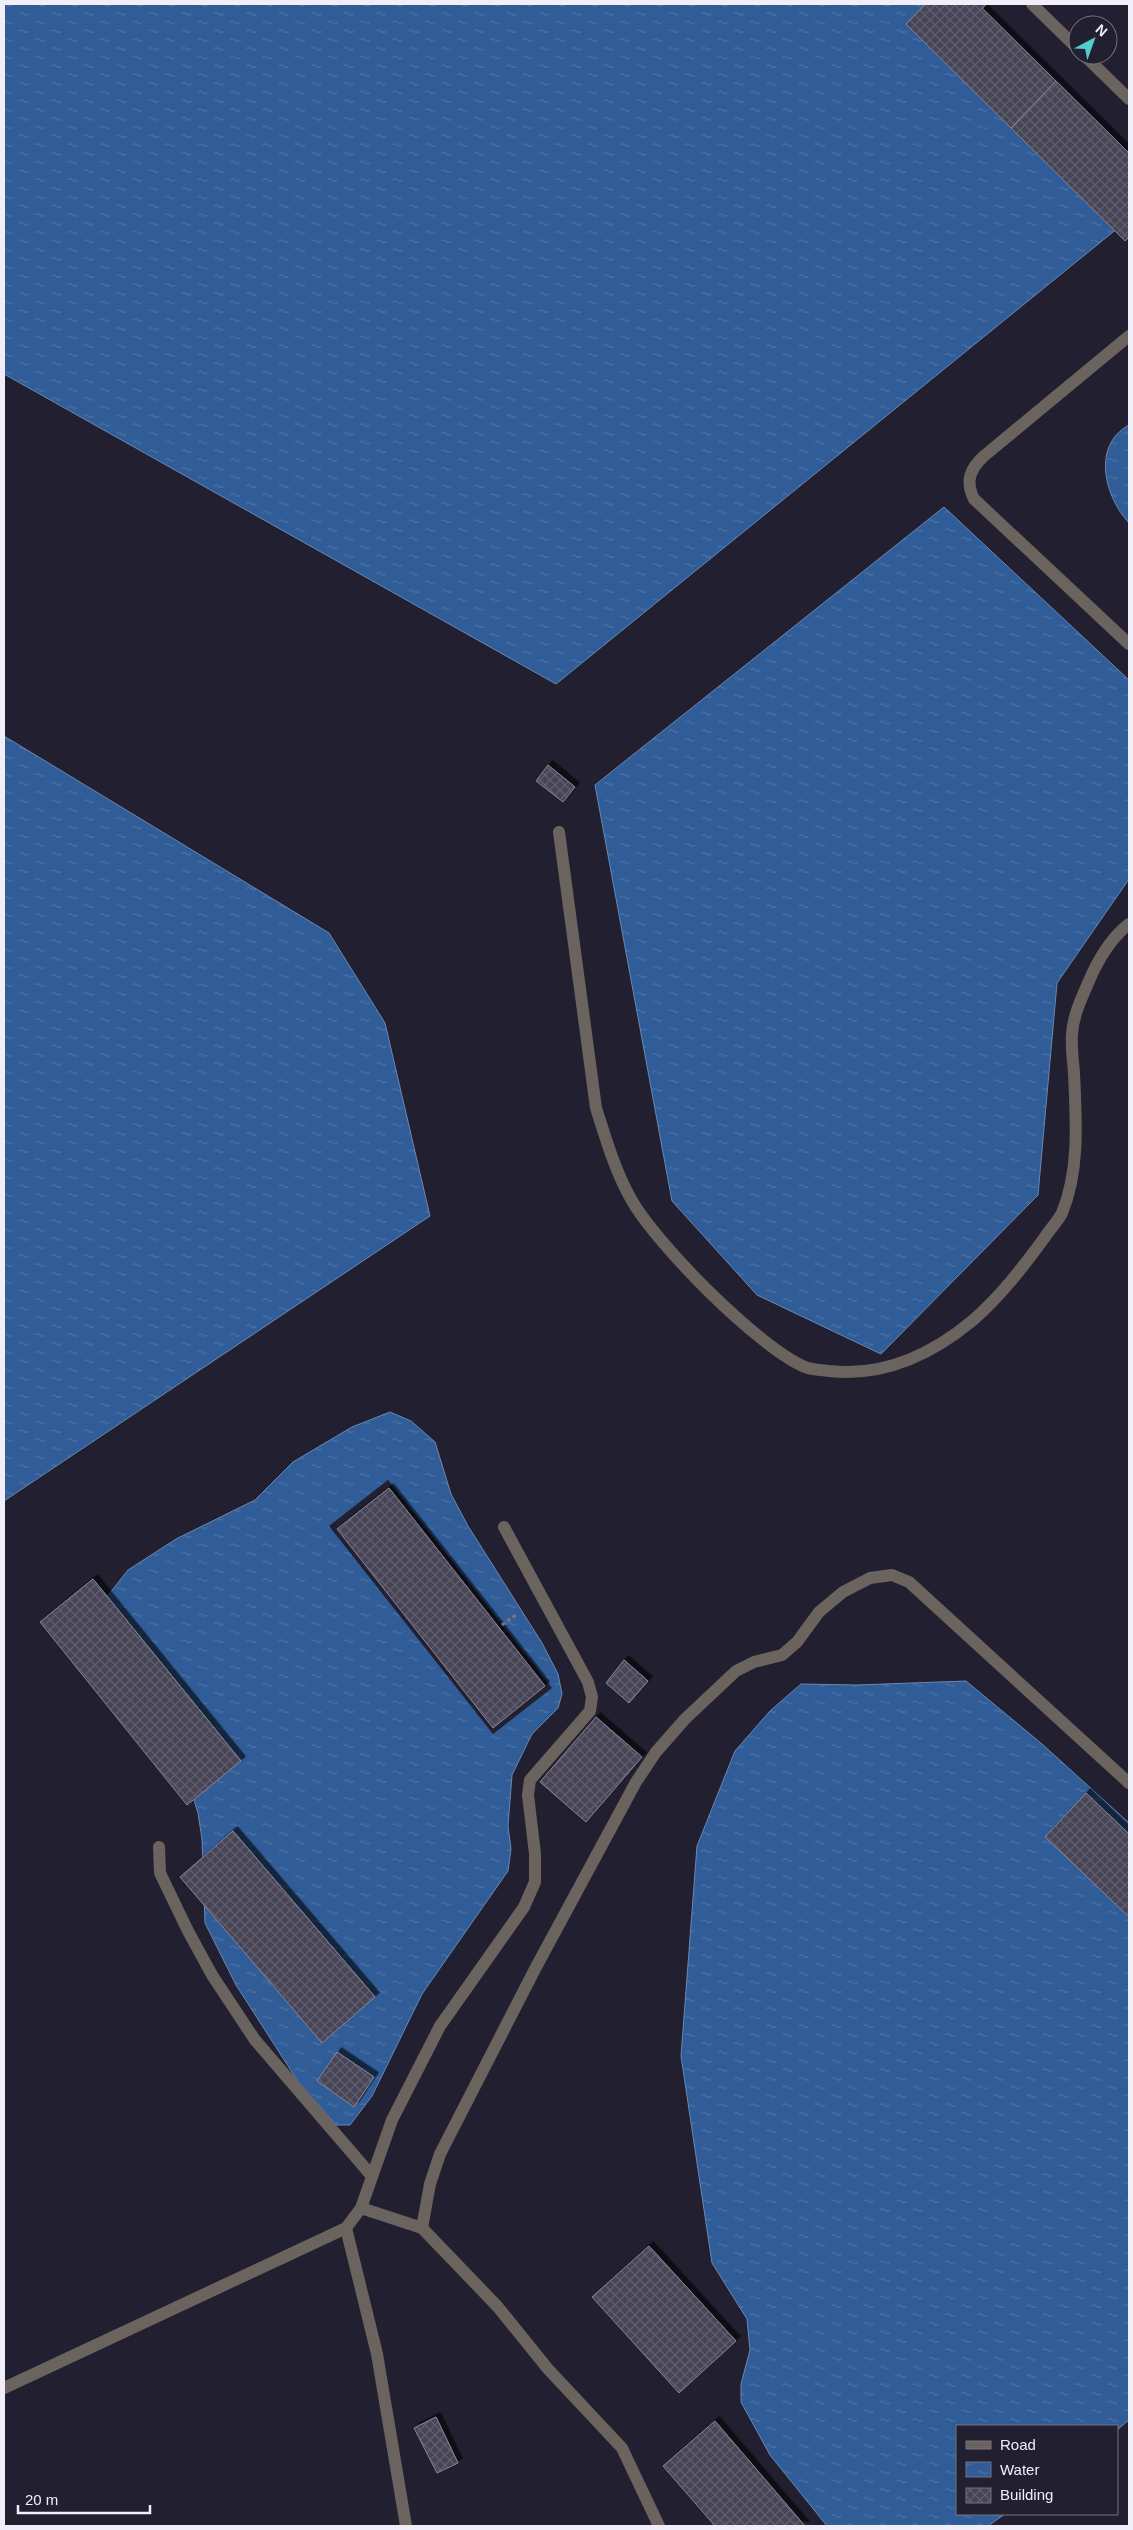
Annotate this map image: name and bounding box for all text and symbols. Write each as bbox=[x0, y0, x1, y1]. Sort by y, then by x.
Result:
north arrow bbox=[1068, 15, 1118, 65]
text: N bbox=[1092, 21, 1111, 40]
legend bbox=[956, 2425, 1118, 2515]
text: Road bbox=[1000, 2436, 1036, 2453]
text: Water bbox=[1000, 2461, 1039, 2478]
scale bar bbox=[18, 2482, 150, 2514]
text: Building bbox=[1000, 2486, 1053, 2503]
text: 20 m bbox=[25, 2491, 58, 2508]

